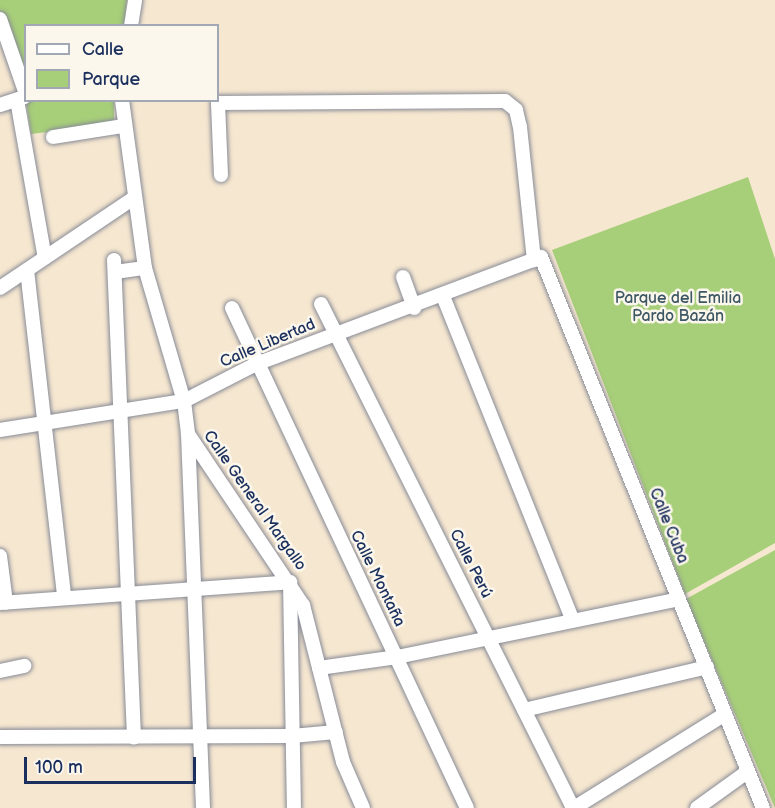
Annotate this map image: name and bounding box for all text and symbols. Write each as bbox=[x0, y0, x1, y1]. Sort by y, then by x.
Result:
legend bbox=[24, 24, 219, 102]
text: Calle bbox=[82, 39, 124, 60]
text: Parque bbox=[82, 69, 140, 90]
park label: Parque del Emilia Pardo Bazán bbox=[615, 289, 741, 327]
street label: Calle Libertad bbox=[218, 315, 318, 373]
street label: Calle General Margallo bbox=[198, 427, 310, 575]
street label: Calle Cuba bbox=[644, 485, 692, 567]
street label: Calle Perú bbox=[444, 526, 496, 602]
street label: Calle Montaña bbox=[345, 528, 409, 630]
scale bar bbox=[27, 745, 200, 783]
text: 100 m bbox=[35, 757, 83, 778]

